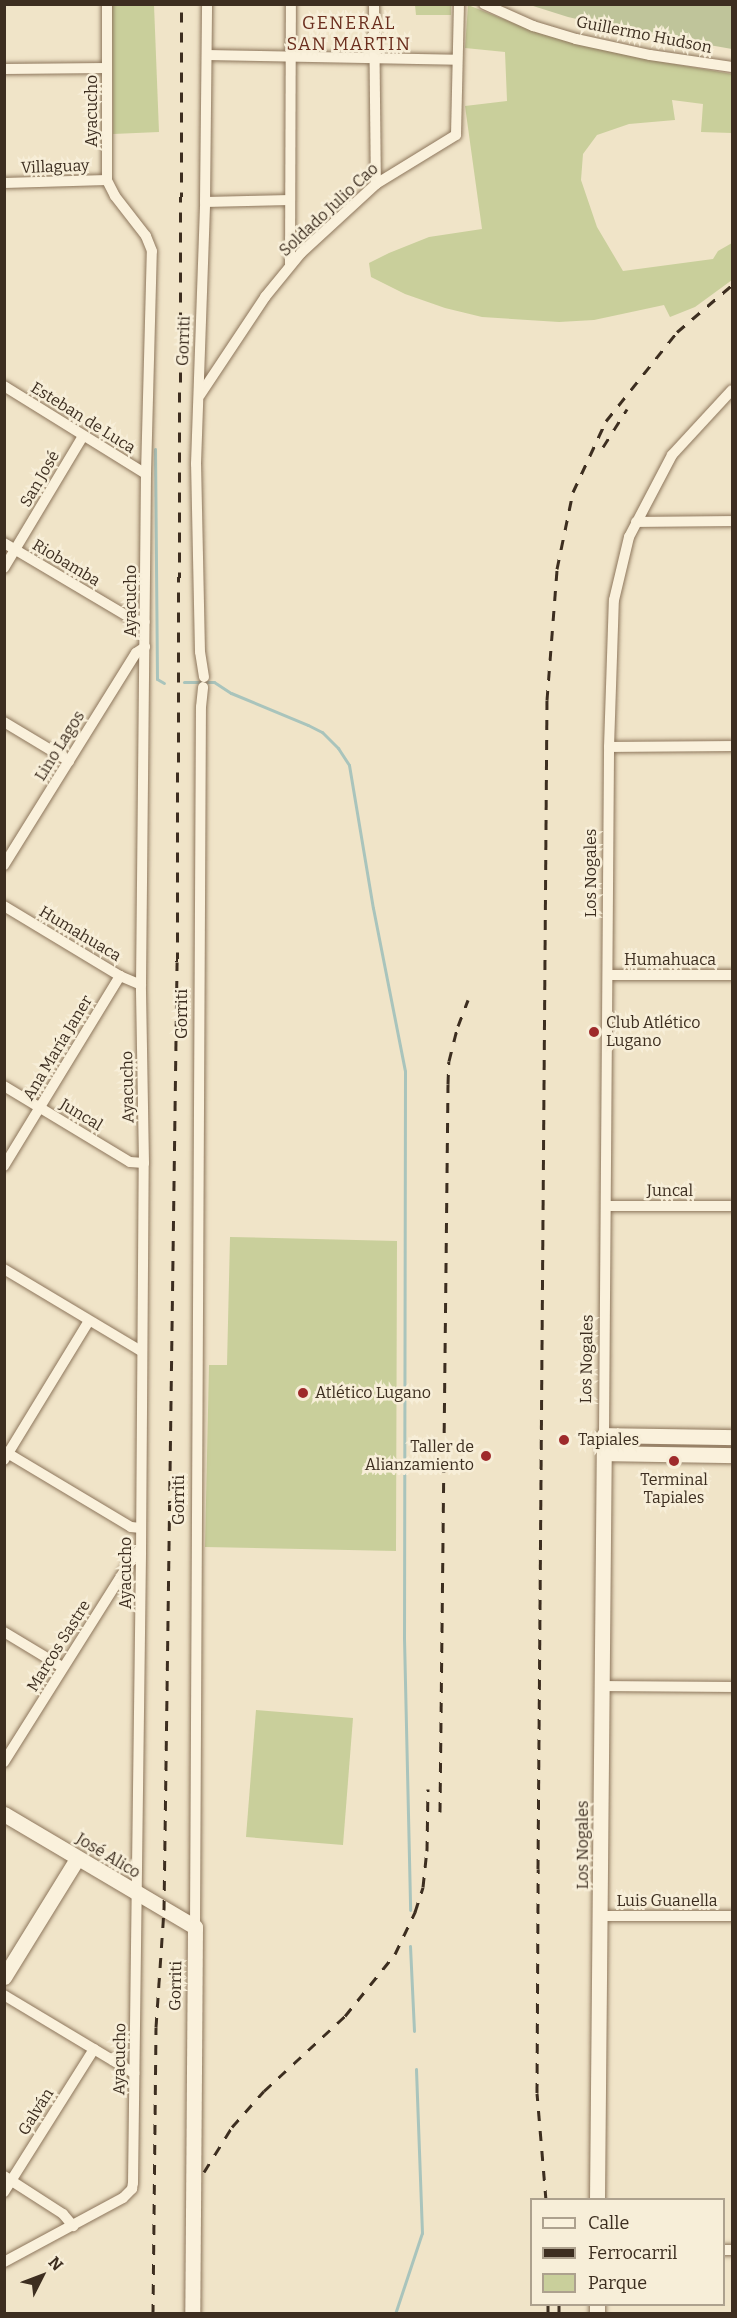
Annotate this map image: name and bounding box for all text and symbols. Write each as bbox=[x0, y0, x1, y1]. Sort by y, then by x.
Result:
street label: Guillermo Hudson bbox=[574, 12, 714, 58]
district label: GENERAL SAN MARTIN bbox=[286, 13, 412, 56]
street label: Ayacucho bbox=[82, 75, 102, 147]
street label: Villaguay bbox=[20, 156, 90, 178]
street label: Soldado Julio Cao bbox=[276, 159, 382, 261]
street label: Gorriti bbox=[174, 316, 194, 366]
street label: Esteban de Luca bbox=[27, 378, 139, 458]
street label: San José bbox=[16, 447, 64, 511]
street label: Riobamba bbox=[29, 535, 103, 591]
street label: Ayacucho bbox=[121, 565, 141, 637]
street label: Lino Lagos bbox=[31, 707, 89, 785]
street label: Los Nogales bbox=[581, 829, 601, 917]
street label: Humahuaca bbox=[36, 902, 124, 966]
street label: Humahuaca bbox=[624, 950, 716, 970]
street label: Gorriti bbox=[172, 989, 192, 1039]
street label: Ana María Janer bbox=[19, 992, 97, 1104]
place label: Club Atlético Lugano bbox=[606, 1013, 700, 1051]
marker: Club Atlético Lugano bbox=[587, 1025, 601, 1039]
street label: Ayacucho bbox=[118, 1051, 138, 1123]
street label: Juncal bbox=[56, 1095, 106, 1135]
street label: Juncal bbox=[647, 1181, 693, 1201]
street label: Los Nogales bbox=[577, 1314, 597, 1404]
place label: Atlético Lugano bbox=[315, 1383, 431, 1403]
marker: Atlético Lugano bbox=[296, 1386, 310, 1400]
place label: Tapiales bbox=[578, 1430, 639, 1450]
marker: Tapiales bbox=[555, 1431, 573, 1449]
place label: Taller de Alianzamiento bbox=[365, 1437, 474, 1475]
marker: Taller de Alianzamiento bbox=[479, 1449, 493, 1463]
marker: Terminal Tapiales bbox=[667, 1454, 681, 1468]
place label: Terminal Tapiales bbox=[640, 1470, 708, 1508]
street label: Gorriti bbox=[169, 1475, 189, 1525]
street label: Ayacucho bbox=[116, 1537, 136, 1609]
street label: Marcos Sastre bbox=[23, 1597, 95, 1695]
street label: Los Nogales bbox=[573, 1801, 593, 1889]
street label: José Alico bbox=[72, 1829, 144, 1883]
street label: Luis Guanella bbox=[616, 1891, 718, 1911]
street label: Gorriti bbox=[166, 1961, 186, 2011]
street label: Ayacucho bbox=[110, 2023, 130, 2095]
street label: Galván bbox=[14, 2085, 58, 2139]
legend bbox=[530, 2198, 725, 2306]
text: Calle bbox=[588, 2212, 629, 2234]
text: Ferrocarril bbox=[588, 2242, 677, 2264]
north arrow bbox=[12, 2246, 72, 2306]
text: N bbox=[45, 2253, 67, 2275]
text: Parque bbox=[588, 2272, 647, 2294]

